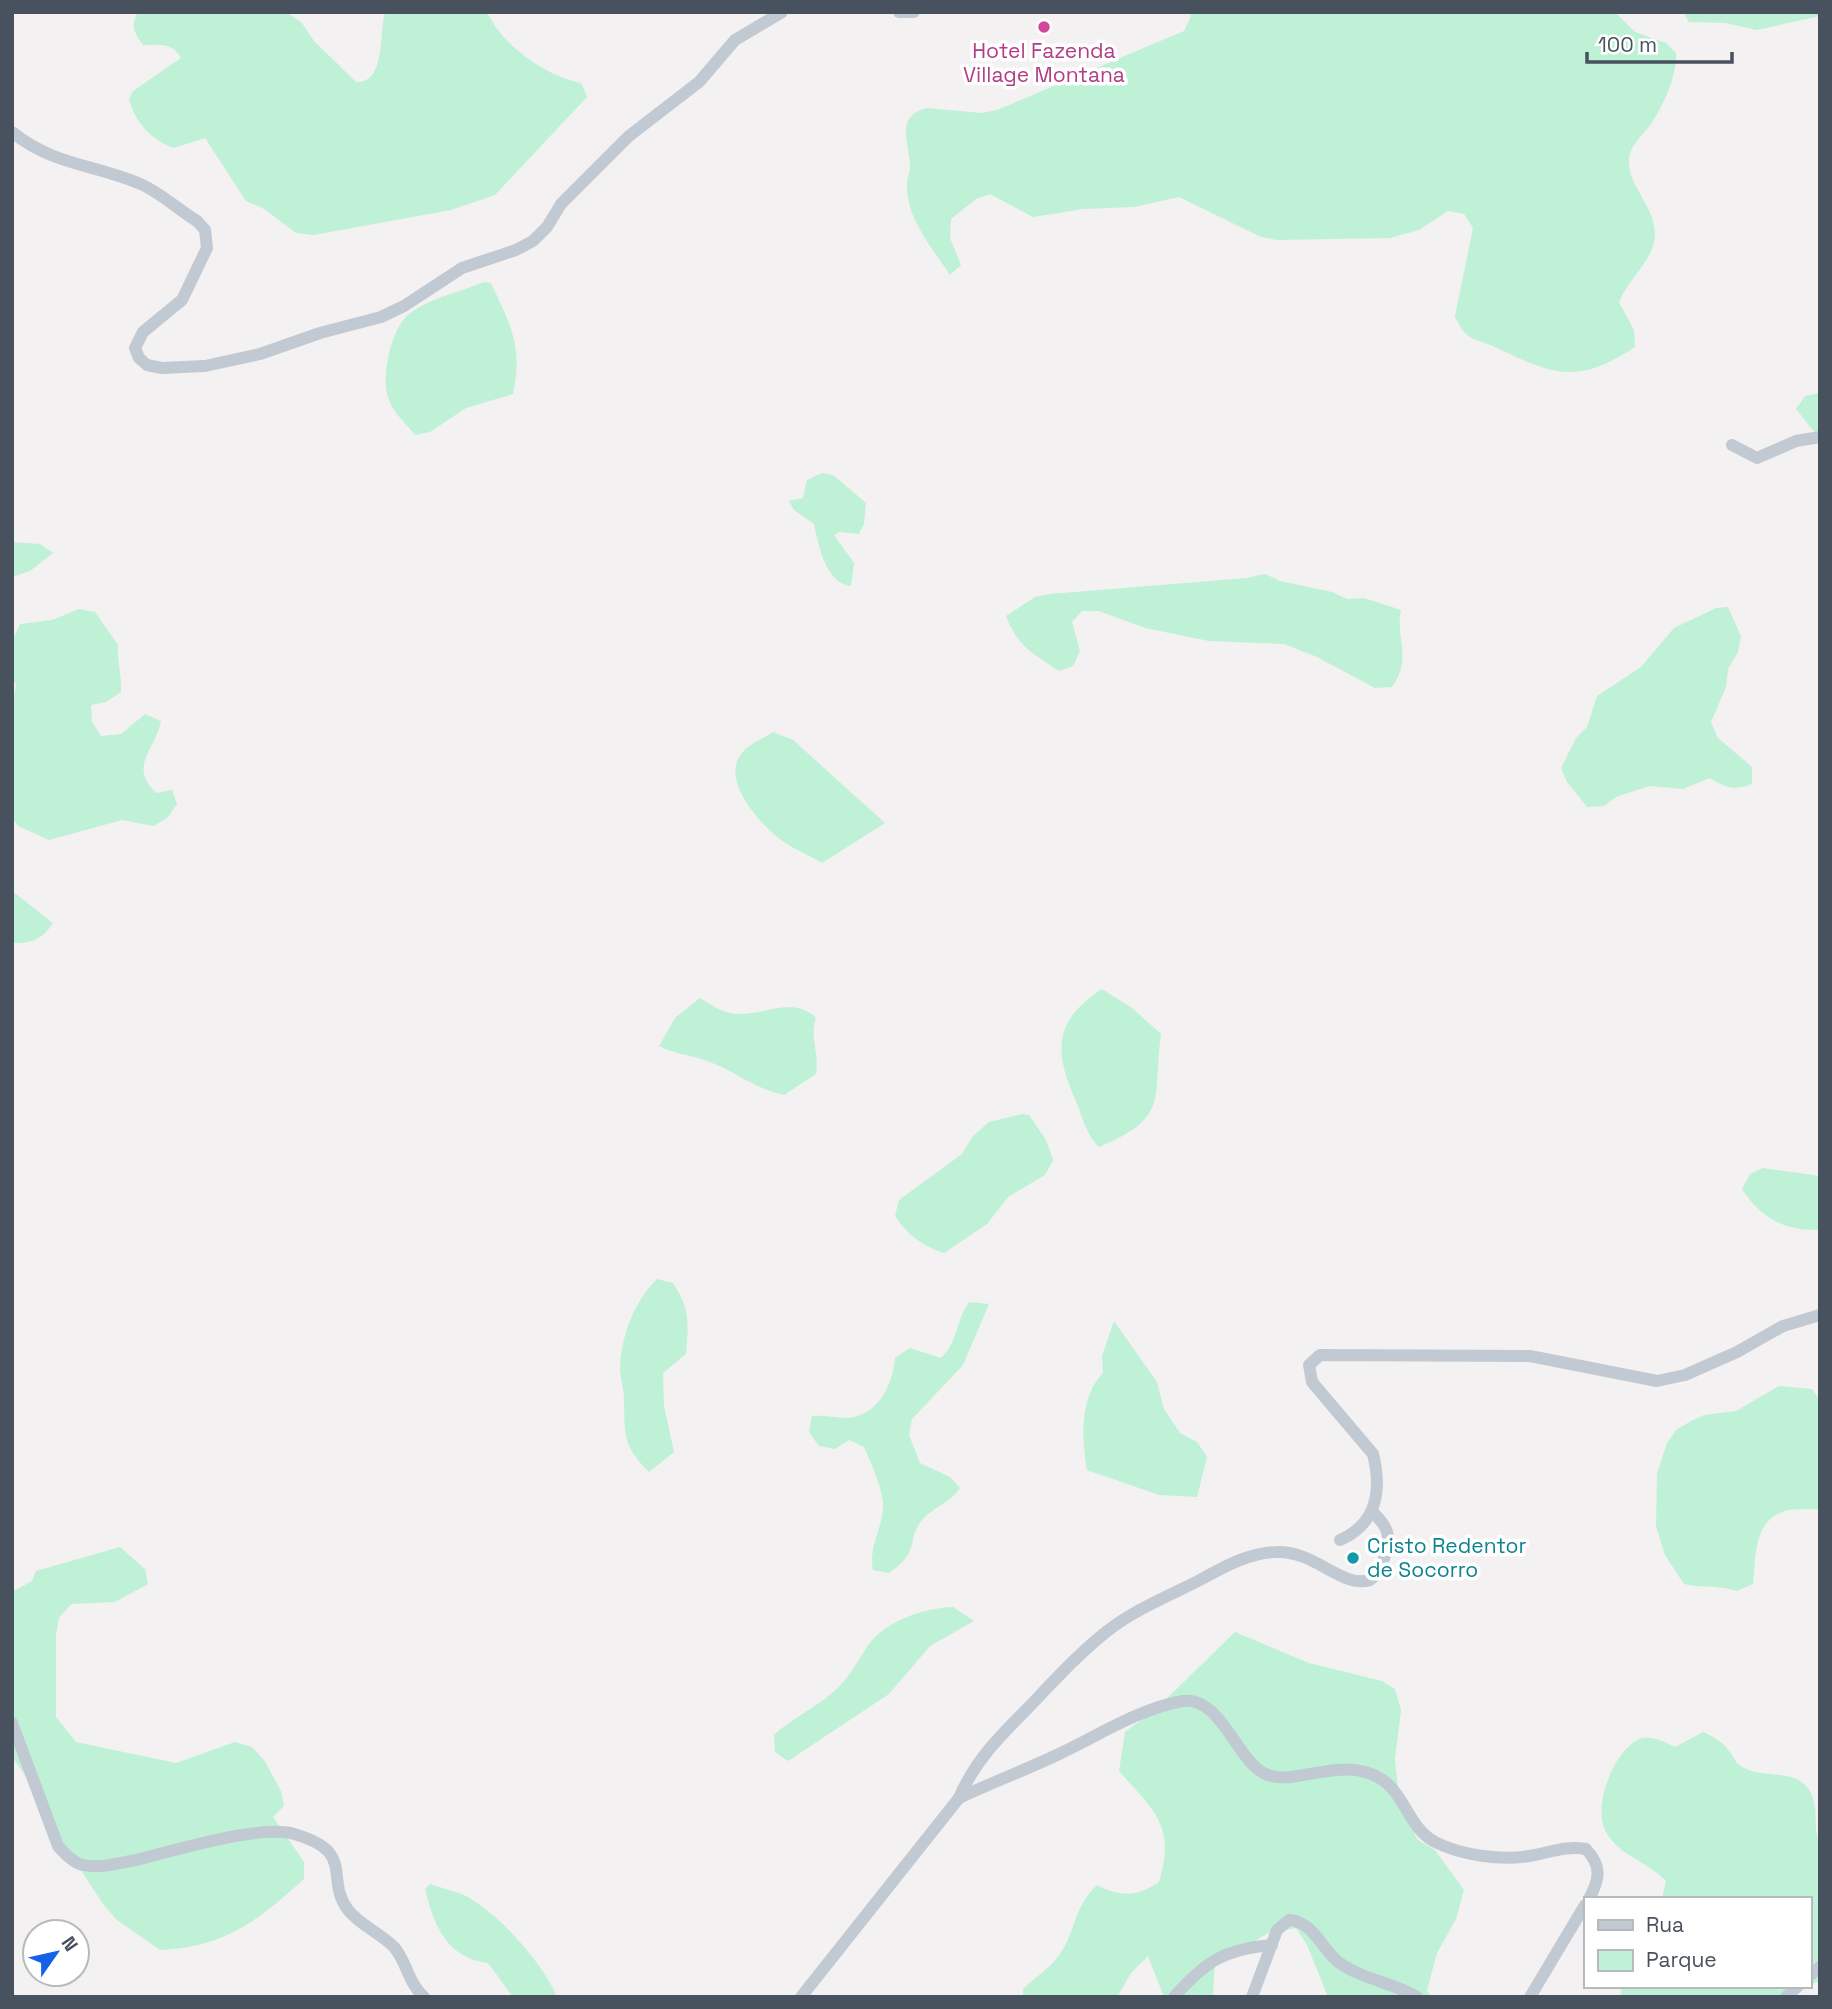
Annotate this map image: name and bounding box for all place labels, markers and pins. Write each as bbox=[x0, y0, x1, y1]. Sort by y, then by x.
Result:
marker: Hotel Fazenda Village Montana bbox=[1036, 19, 1052, 35]
place label: Hotel Fazenda Village Montana bbox=[963, 37, 1125, 88]
place label: Cristo Redentor de Socorro bbox=[1367, 1532, 1527, 1583]
marker: Cristo Redentor de Socorro bbox=[1345, 1550, 1361, 1566]

